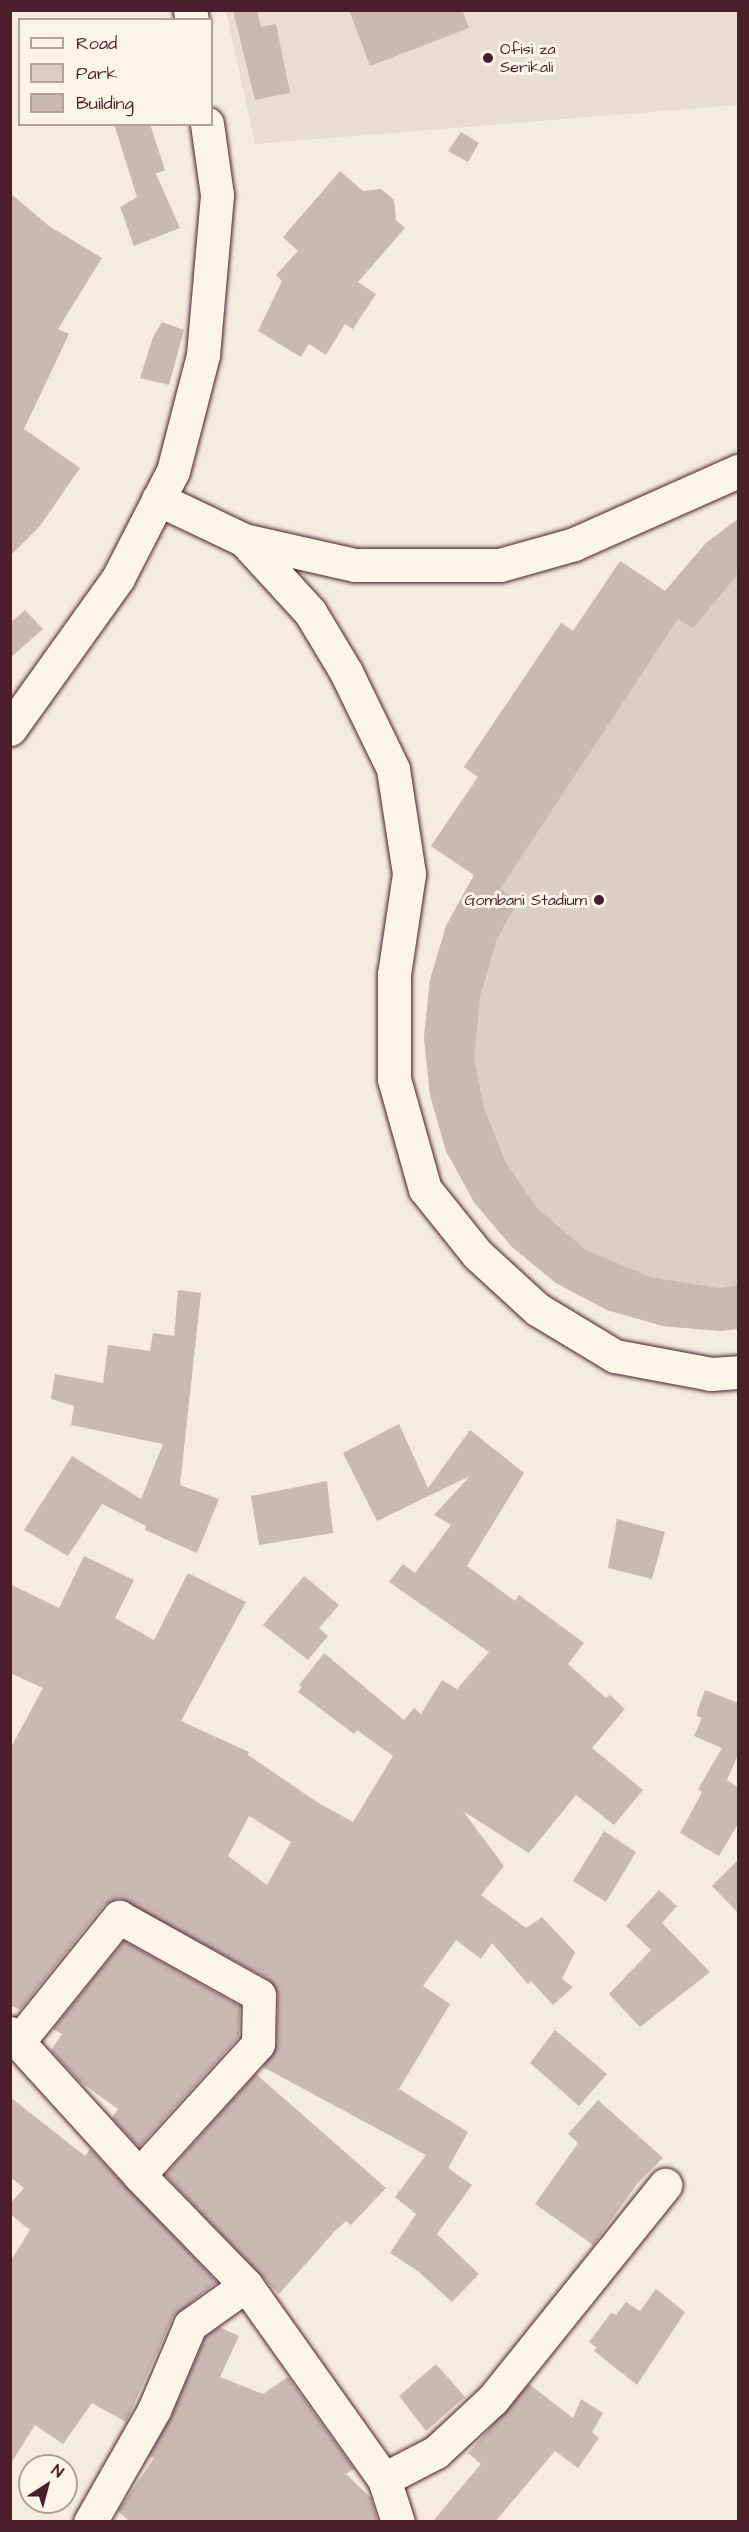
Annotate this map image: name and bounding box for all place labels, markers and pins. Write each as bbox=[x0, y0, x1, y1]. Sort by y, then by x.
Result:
place label: Ofisi za Serikali bbox=[500, 39, 556, 77]
marker: Ofisi za Serikali bbox=[481, 51, 495, 65]
place label: Gombani Stadium bbox=[464, 890, 587, 910]
marker: Gombani Stadium bbox=[592, 893, 606, 907]

